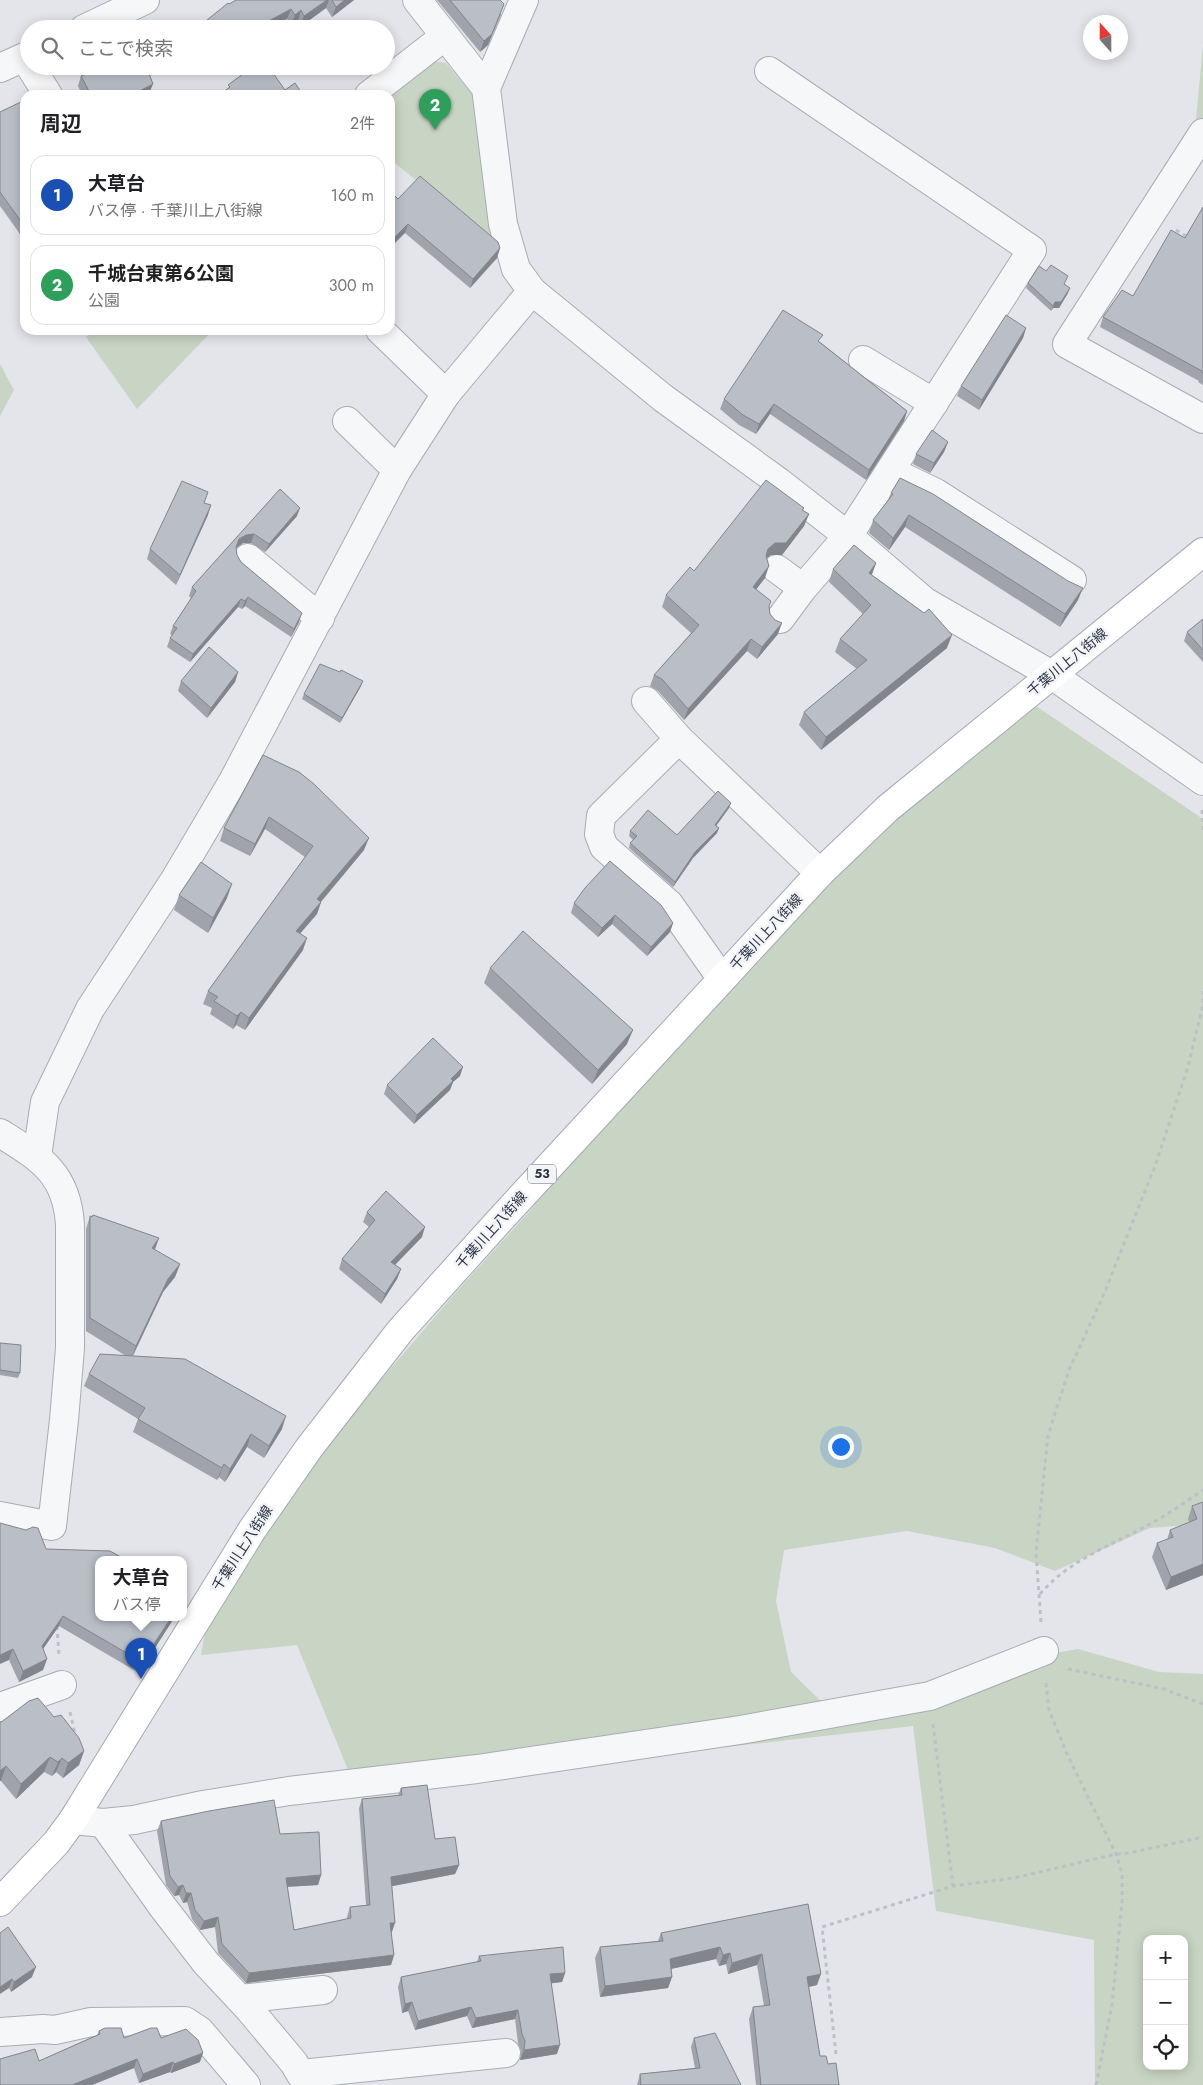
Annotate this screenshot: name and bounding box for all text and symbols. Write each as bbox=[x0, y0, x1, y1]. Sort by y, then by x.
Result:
north arrow bbox=[1083, 15, 1128, 60]
search box bbox=[20, 20, 395, 75]
icon: search bbox=[38, 34, 66, 62]
text: ここで検索 bbox=[78, 35, 173, 62]
pin: 2 bbox=[419, 89, 451, 130]
text: 周辺 bbox=[40, 109, 82, 139]
text: 2件 bbox=[350, 112, 375, 135]
text: 大草台 bbox=[88, 170, 145, 197]
text: 1 bbox=[53, 184, 61, 207]
text: 160 m bbox=[331, 184, 374, 207]
text: バス停 · 千葉川上八街線 bbox=[88, 199, 262, 222]
text: 千城台東第6公園 bbox=[88, 260, 234, 287]
text: 2 bbox=[52, 274, 62, 297]
text: 300 m bbox=[329, 274, 374, 297]
text: 公園 bbox=[88, 289, 120, 312]
street label: 千葉川上八街線 bbox=[1023, 623, 1111, 701]
street label: 千葉川上八街線 bbox=[725, 889, 807, 975]
road number: 53 bbox=[528, 1164, 556, 1184]
street label: 千葉川上八街線 bbox=[451, 1187, 531, 1273]
your location bbox=[828, 1434, 854, 1460]
street label: 千葉川上八街線 bbox=[207, 1501, 277, 1595]
popup bbox=[95, 1556, 187, 1621]
text: 大草台 bbox=[112, 1564, 170, 1591]
text: バス停 bbox=[112, 1593, 161, 1616]
pin: 1 bbox=[125, 1638, 157, 1679]
map controls bbox=[1143, 1935, 1188, 2070]
button: + bbox=[1143, 1935, 1188, 1980]
button: − bbox=[1143, 1980, 1188, 2025]
button: locate bbox=[1143, 2025, 1188, 2070]

